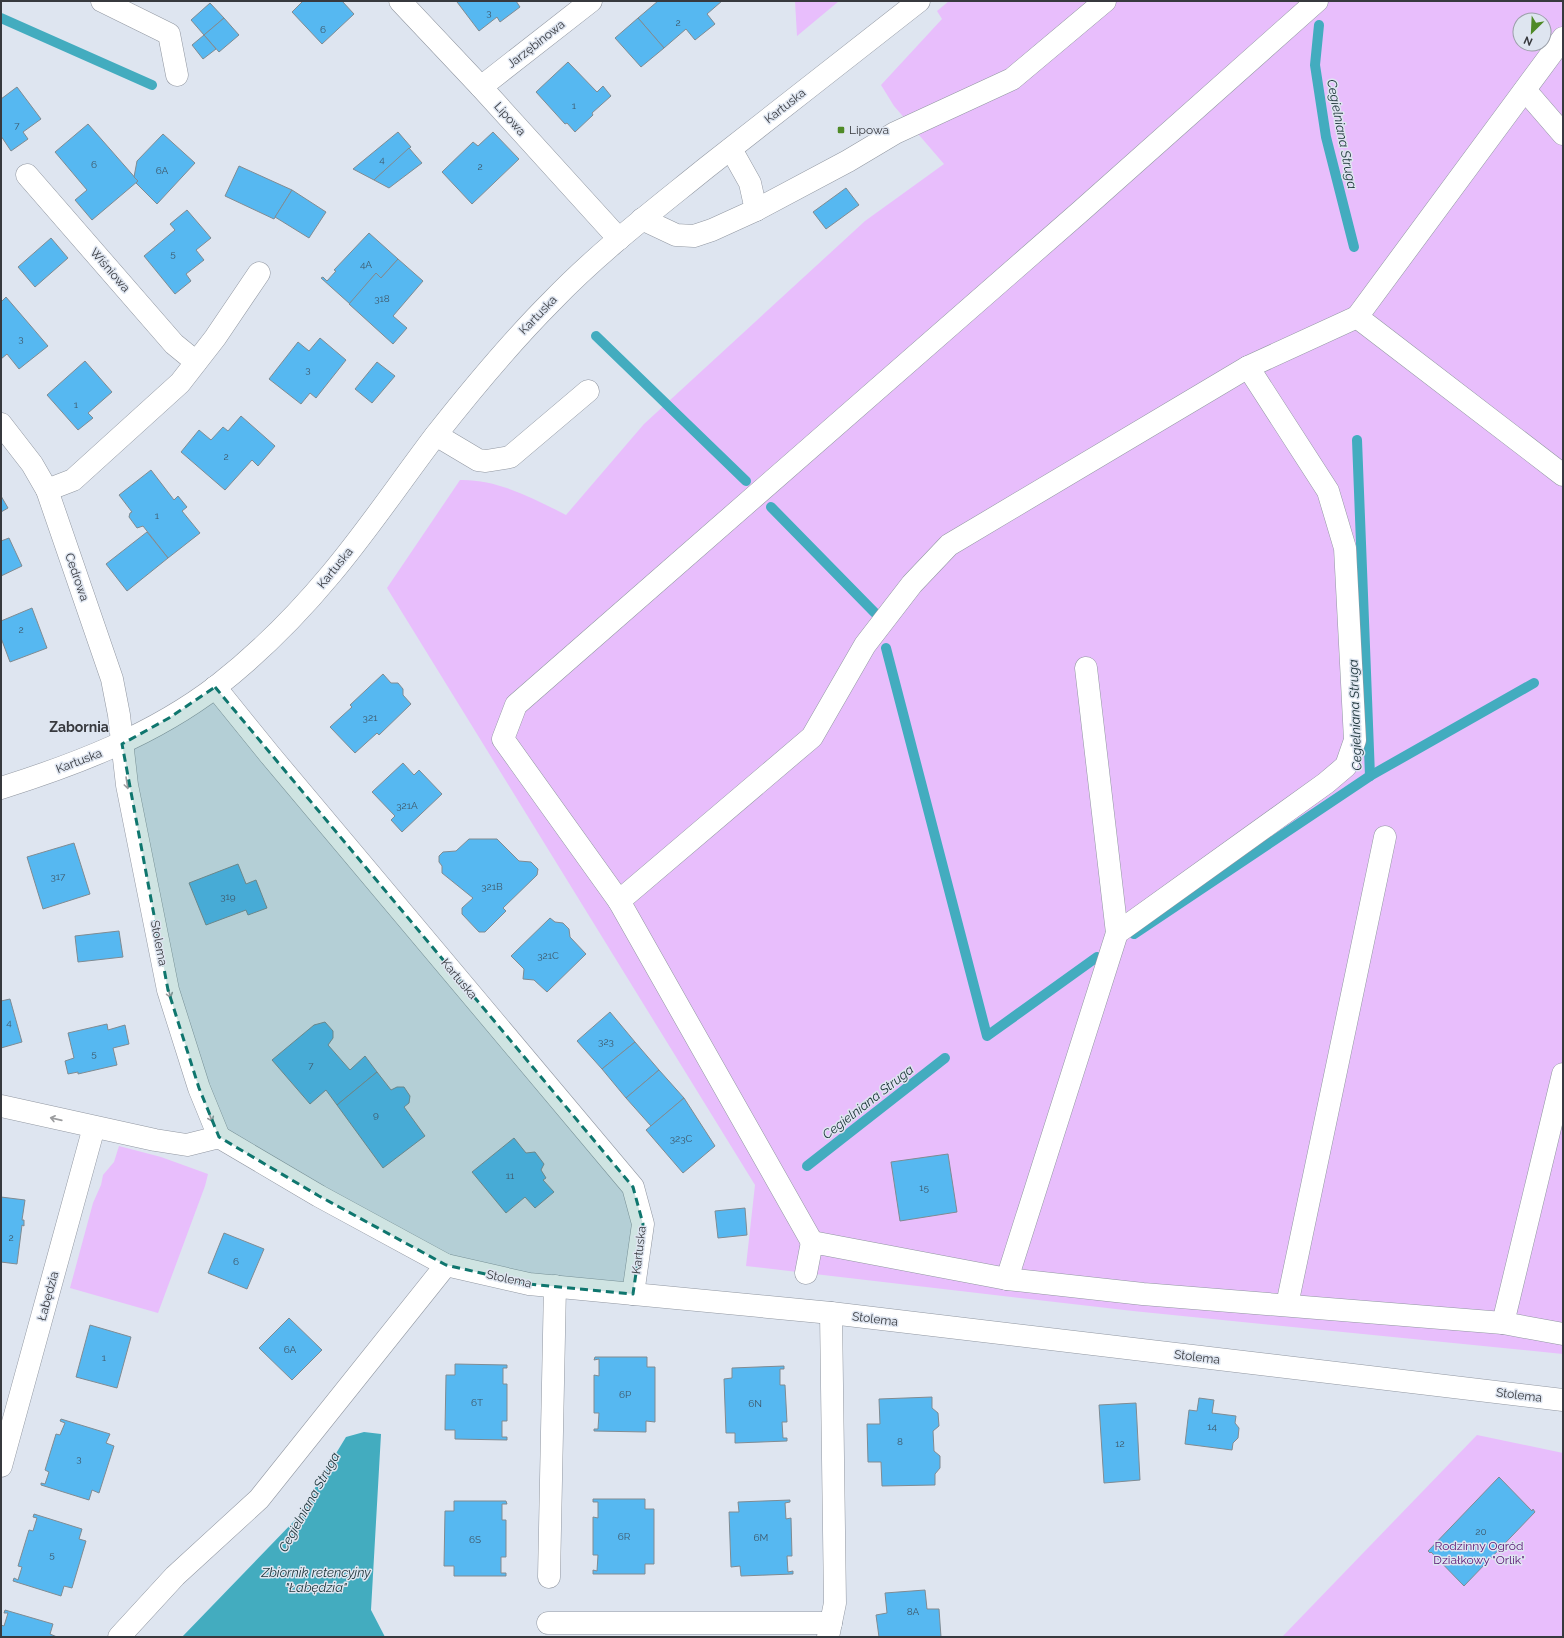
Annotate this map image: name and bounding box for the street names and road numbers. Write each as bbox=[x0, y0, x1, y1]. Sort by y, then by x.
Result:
street label: Jarzębinowa bbox=[504, 17, 568, 71]
street label: Kartuska bbox=[762, 86, 808, 126]
street label: Lipowa bbox=[491, 99, 529, 139]
street label: Wiśniowa bbox=[87, 245, 133, 295]
street label: Kartuska bbox=[516, 293, 560, 337]
street label: Kartuska bbox=[314, 545, 356, 591]
street label: Cedrowa bbox=[62, 551, 92, 603]
street label: Kartuska bbox=[54, 746, 104, 776]
street label: Stolema bbox=[148, 919, 170, 967]
street label: Kartuska bbox=[438, 956, 480, 1002]
street label: Kartuska bbox=[629, 1225, 649, 1275]
street label: Stolema bbox=[485, 1267, 533, 1291]
street label: Łabędzia bbox=[35, 1270, 61, 1322]
street label: Stolema bbox=[851, 1309, 899, 1329]
street label: Stolema bbox=[1173, 1347, 1221, 1367]
street label: Stolema bbox=[1495, 1385, 1543, 1405]

